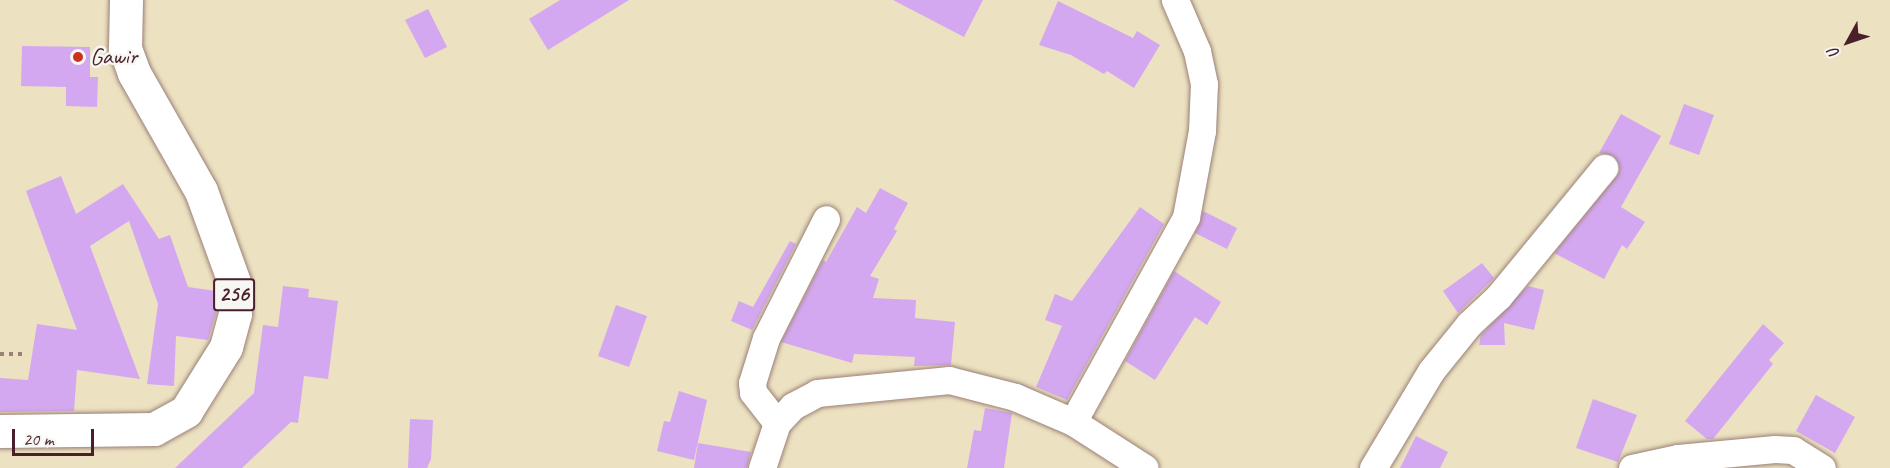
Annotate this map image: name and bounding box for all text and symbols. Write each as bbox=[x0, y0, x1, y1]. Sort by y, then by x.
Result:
north arrow bbox=[1818, 12, 1878, 72]
place label: Gawir bbox=[90, 43, 137, 71]
text: U bbox=[1824, 44, 1844, 63]
marker: Gawir bbox=[71, 50, 85, 64]
road number: 256 bbox=[213, 276, 255, 314]
scale bar bbox=[15, 417, 98, 455]
text: 20 m bbox=[23, 428, 54, 450]

